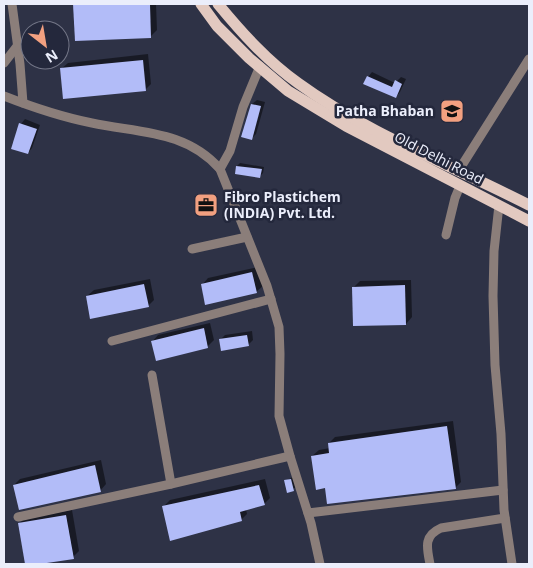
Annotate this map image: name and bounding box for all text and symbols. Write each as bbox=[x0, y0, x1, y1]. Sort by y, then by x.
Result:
north arrow bbox=[20, 20, 70, 70]
text: N bbox=[42, 45, 62, 68]
school or university icon: Patha Bhaban bbox=[439, 98, 465, 124]
place label: Patha Bhaban bbox=[336, 101, 434, 120]
street label: Old Delhi Road bbox=[392, 127, 487, 188]
place label: Fibro Plastichem (INDIA) Pvt. Ltd. bbox=[224, 187, 341, 222]
office icon: Fibro Plastichem (INDIA) Pvt. Ltd. bbox=[193, 192, 219, 218]

